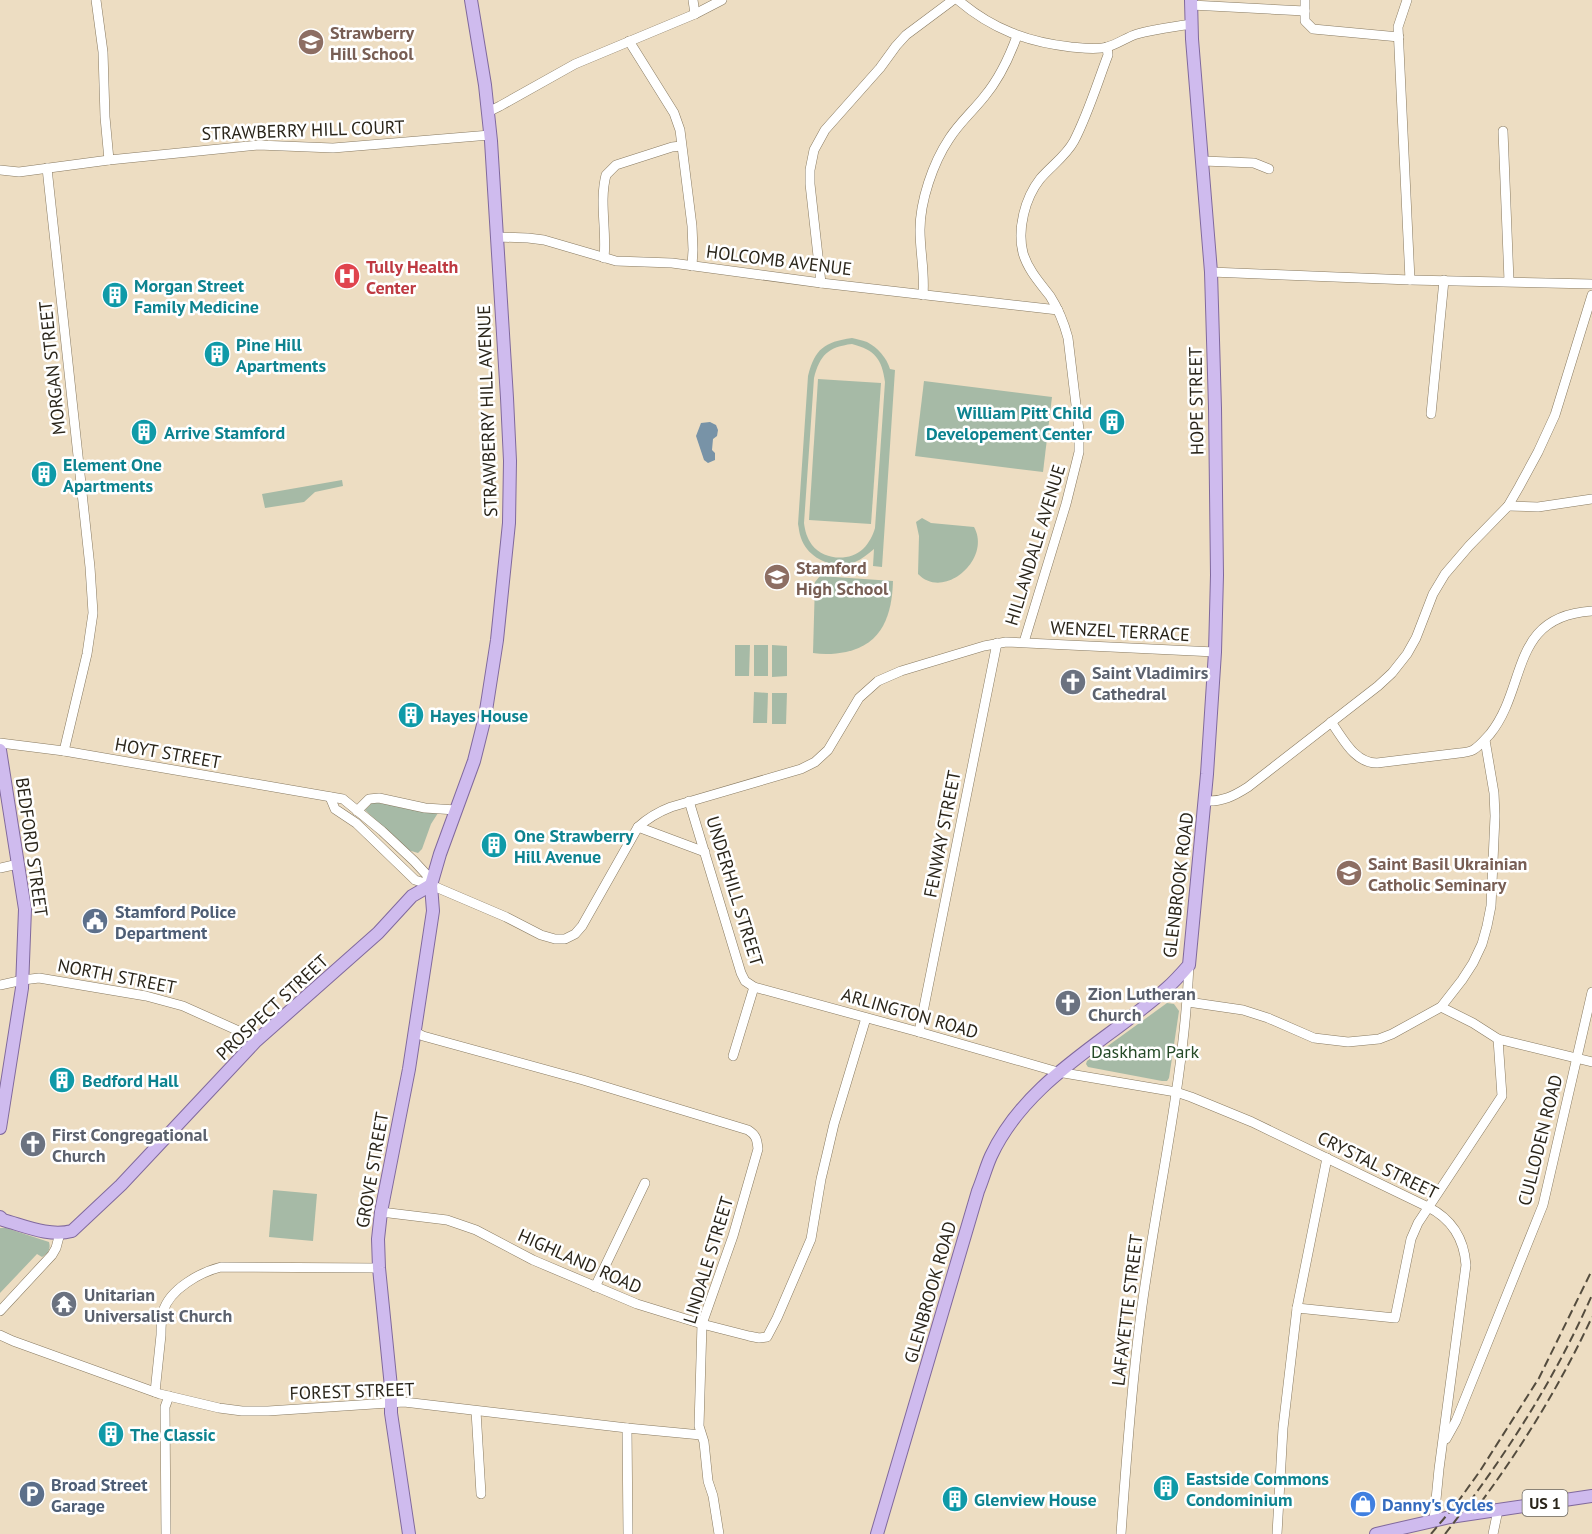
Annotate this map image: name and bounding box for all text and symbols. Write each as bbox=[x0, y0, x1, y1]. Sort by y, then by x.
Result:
place label: Strawberry Hill School bbox=[330, 21, 414, 65]
school or university icon: Strawberry Hill School bbox=[296, 27, 326, 57]
street label: STRAWBERRY HILL COURT bbox=[201, 115, 405, 145]
street label: HOLCOMB AVENUE bbox=[705, 240, 853, 280]
place label: Tully Health Center bbox=[366, 255, 458, 299]
hospital icon: Tully Health Center bbox=[332, 261, 362, 291]
place label: Morgan Street Family Medicine bbox=[134, 274, 259, 318]
building icon: Morgan Street Family Medicine bbox=[100, 280, 130, 310]
street label: MORGAN STREET bbox=[34, 300, 70, 436]
street label: STRAWBERRY HILL AVENUE bbox=[472, 305, 502, 517]
place label: Pine Hill Apartments bbox=[236, 333, 326, 377]
building icon: Pine Hill Apartments bbox=[202, 339, 232, 369]
street label: HOPE STREET bbox=[1184, 347, 1208, 455]
place label: William Pitt Child Developement Center bbox=[926, 401, 1093, 445]
building icon: William Pitt Child Developement Center bbox=[1097, 407, 1127, 437]
building icon: Arrive Stamford bbox=[129, 417, 159, 447]
place label: Arrive Stamford bbox=[164, 421, 285, 444]
place label: Element One Apartments bbox=[63, 453, 162, 497]
building icon: Element One Apartments bbox=[29, 459, 59, 489]
street label: HILLANDALE AVENUE bbox=[1000, 462, 1070, 628]
place label: Stamford High School bbox=[796, 556, 889, 600]
school or university icon: Stamford High School bbox=[762, 562, 792, 592]
street label: WENZEL TERRACE bbox=[1050, 616, 1190, 646]
place label: Saint Vladimirs Cathedral bbox=[1092, 661, 1209, 705]
church icon: Saint Vladimirs Cathedral bbox=[1058, 667, 1088, 697]
building icon: Hayes House bbox=[396, 700, 426, 730]
place label: Hayes House bbox=[430, 704, 528, 727]
street label: HOYT STREET bbox=[113, 732, 223, 774]
street label: FENWAY STREET bbox=[918, 769, 966, 899]
street label: BEDFORD STREET bbox=[11, 776, 53, 918]
street label: GLENBROOK ROAD bbox=[1158, 811, 1198, 959]
street label: UNDERHILL STREET bbox=[701, 813, 769, 969]
place label: One Strawberry Hill Avenue bbox=[514, 824, 634, 868]
building icon: One Strawberry Hill Avenue bbox=[479, 830, 509, 860]
place label: Saint Basil Ukrainian Catholic Seminary bbox=[1368, 852, 1527, 896]
school or university icon: Saint Basil Ukrainian Catholic Seminary bbox=[1334, 858, 1364, 888]
place label: Stamford Police Department bbox=[115, 900, 236, 944]
public building icon: Stamford Police Department bbox=[80, 906, 110, 936]
street label: PROSPECT STREET bbox=[211, 949, 333, 1065]
street label: NORTH STREET bbox=[56, 953, 178, 999]
street label: ARLINGTON ROAD bbox=[839, 982, 981, 1044]
place label: Zion Lutheran Church bbox=[1088, 982, 1196, 1026]
church icon: Zion Lutheran Church bbox=[1053, 988, 1083, 1018]
park label: Daskham Park bbox=[1091, 1040, 1199, 1063]
building icon: Bedford Hall bbox=[47, 1065, 77, 1095]
place label: Bedford Hall bbox=[82, 1069, 179, 1092]
street label: CULLODEN ROAD bbox=[1513, 1072, 1567, 1208]
street label: GROVE STREET bbox=[351, 1110, 393, 1230]
place label: First Congregational Church bbox=[52, 1123, 209, 1167]
street label: CRYSTAL STREET bbox=[1314, 1126, 1442, 1204]
church icon: First Congregational Church bbox=[18, 1129, 48, 1159]
street label: LINDALE STREET bbox=[678, 1194, 738, 1326]
street label: GLENBROOK ROAD bbox=[899, 1218, 961, 1366]
street label: HIGHLAND ROAD bbox=[514, 1223, 646, 1299]
street label: LAFAYETTE STREET bbox=[1106, 1233, 1148, 1387]
place label: Unitarian Universalist Church bbox=[84, 1283, 232, 1327]
temple icon: Unitarian Universalist Church bbox=[49, 1289, 79, 1319]
street label: FOREST STREET bbox=[289, 1377, 415, 1405]
building icon: The Classic bbox=[96, 1419, 126, 1449]
place label: The Classic bbox=[130, 1423, 216, 1446]
place label: Eastside Commons Condominium bbox=[1186, 1467, 1329, 1511]
place label: Broad Street Garage bbox=[51, 1473, 148, 1517]
building icon: Eastside Commons Condominium bbox=[1151, 1473, 1181, 1503]
parking icon: Broad Street Garage bbox=[17, 1479, 47, 1509]
building icon: Glenview House bbox=[940, 1484, 970, 1514]
place label: Glenview House bbox=[974, 1488, 1097, 1511]
shop icon: Danny's Cycles bbox=[1348, 1489, 1378, 1519]
road number: US 1 bbox=[1522, 1490, 1568, 1516]
place label: Danny's Cycles bbox=[1382, 1493, 1494, 1516]

